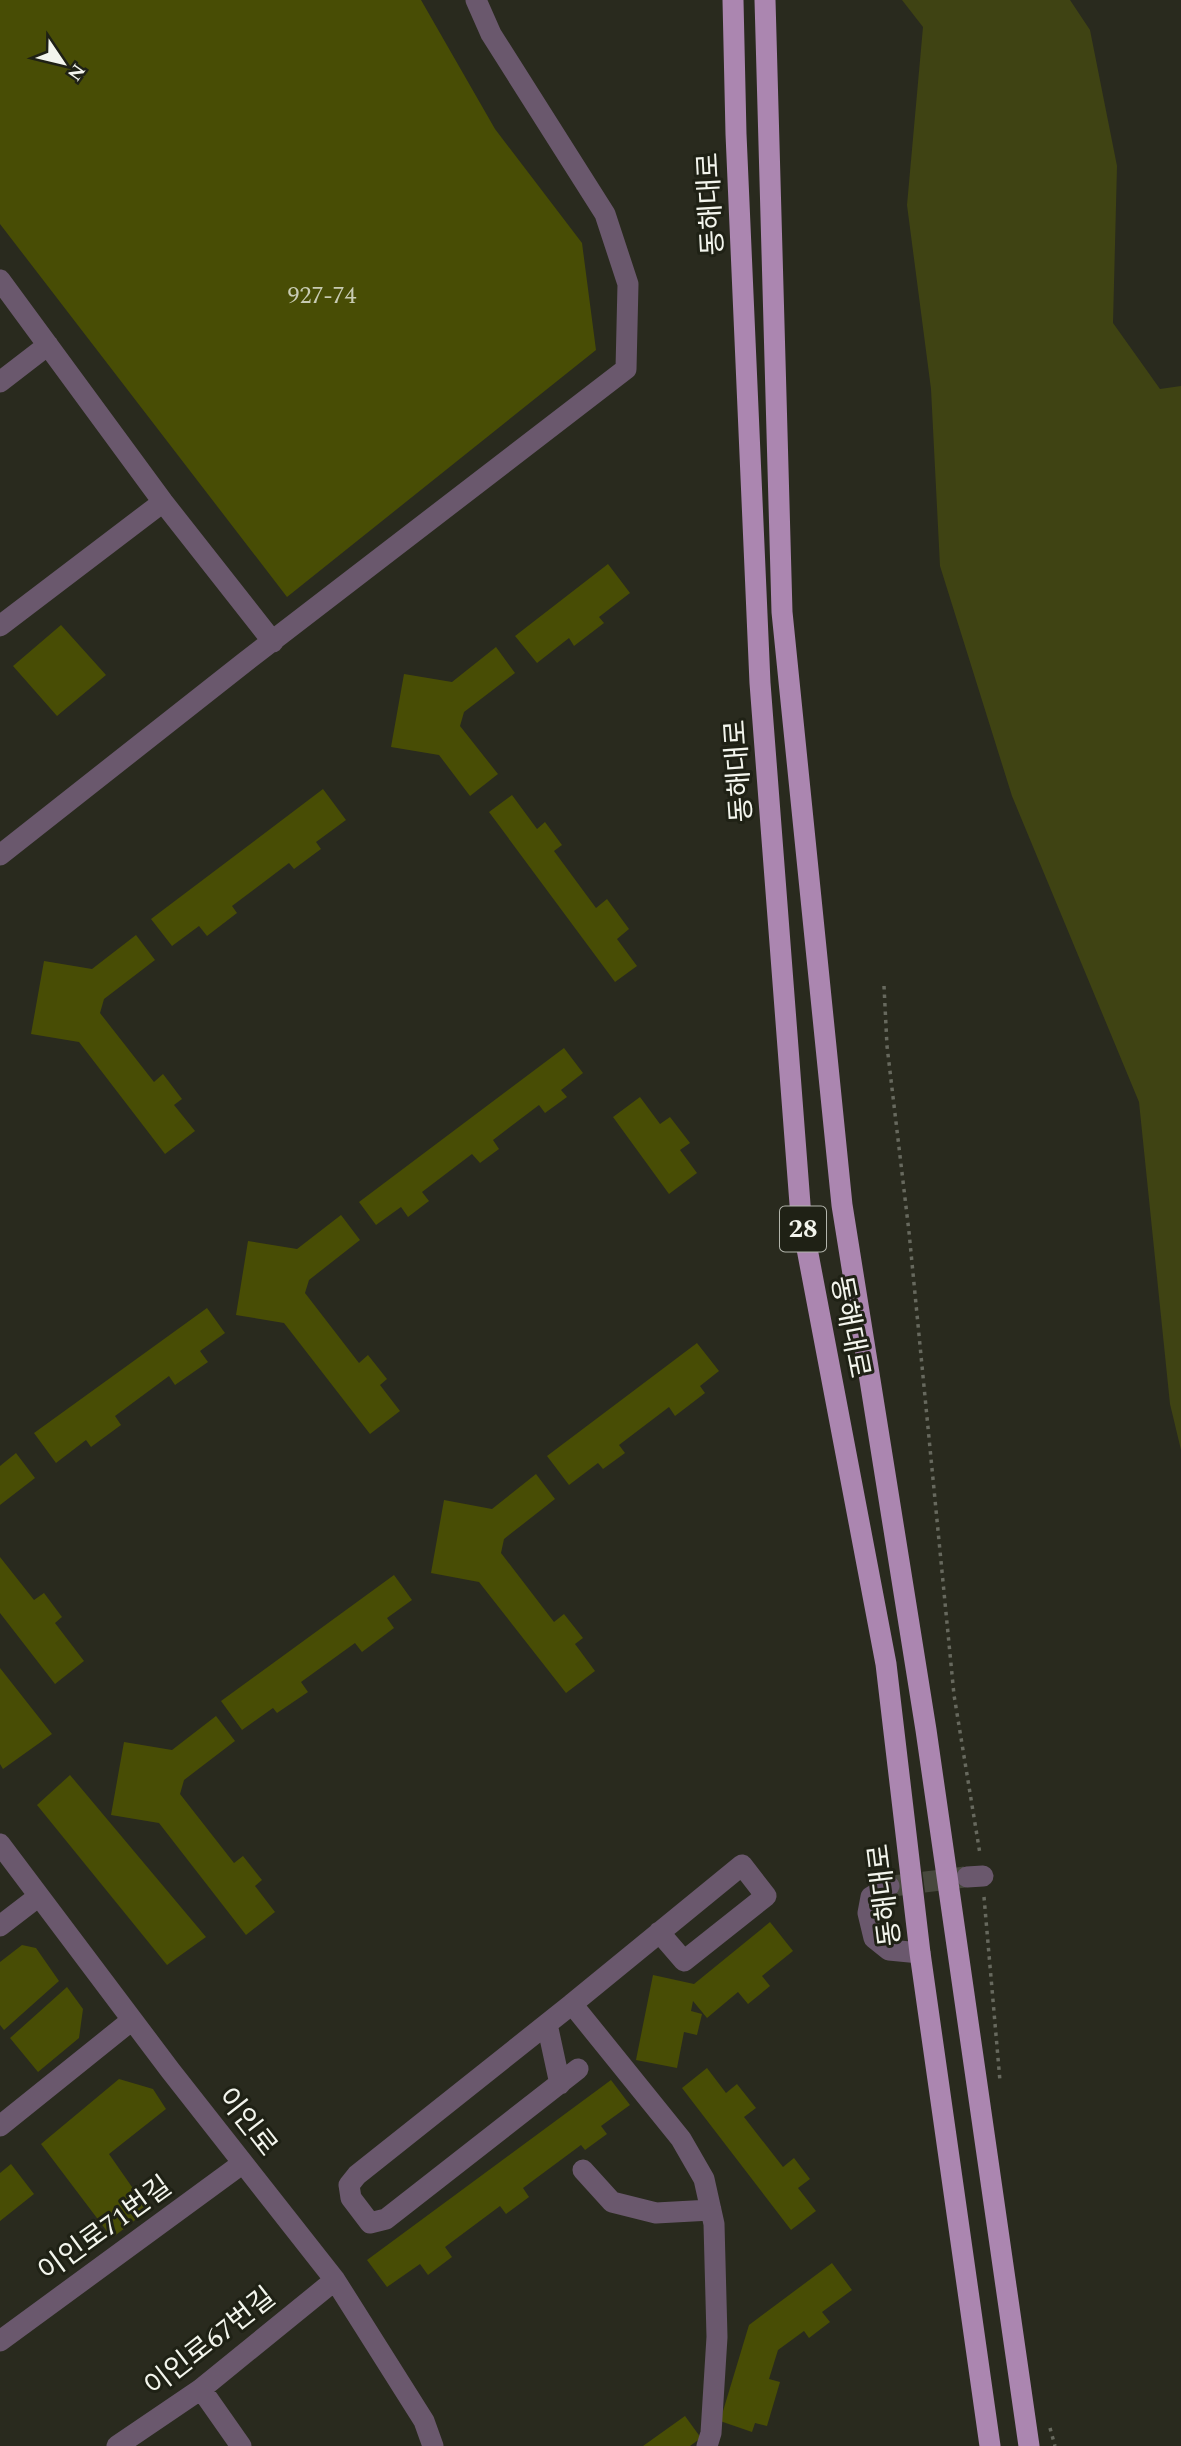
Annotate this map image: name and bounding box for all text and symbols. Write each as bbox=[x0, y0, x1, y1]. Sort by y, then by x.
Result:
north arrow bbox=[28, 28, 98, 98]
text: N bbox=[59, 57, 92, 87]
street label: 동해대로 bbox=[687, 151, 735, 257]
house number: 927-74 bbox=[288, 278, 357, 314]
street label: 동해대로 bbox=[714, 718, 764, 824]
road number: 28 bbox=[780, 1206, 826, 1252]
street label: 동해대로 bbox=[819, 1272, 881, 1382]
street label: 동해대로 bbox=[857, 1841, 913, 1949]
street label: 이인로 bbox=[206, 2078, 288, 2166]
street label: 이인로71번길 bbox=[29, 2166, 181, 2292]
street label: 이인로67번길 bbox=[135, 2277, 285, 2407]

